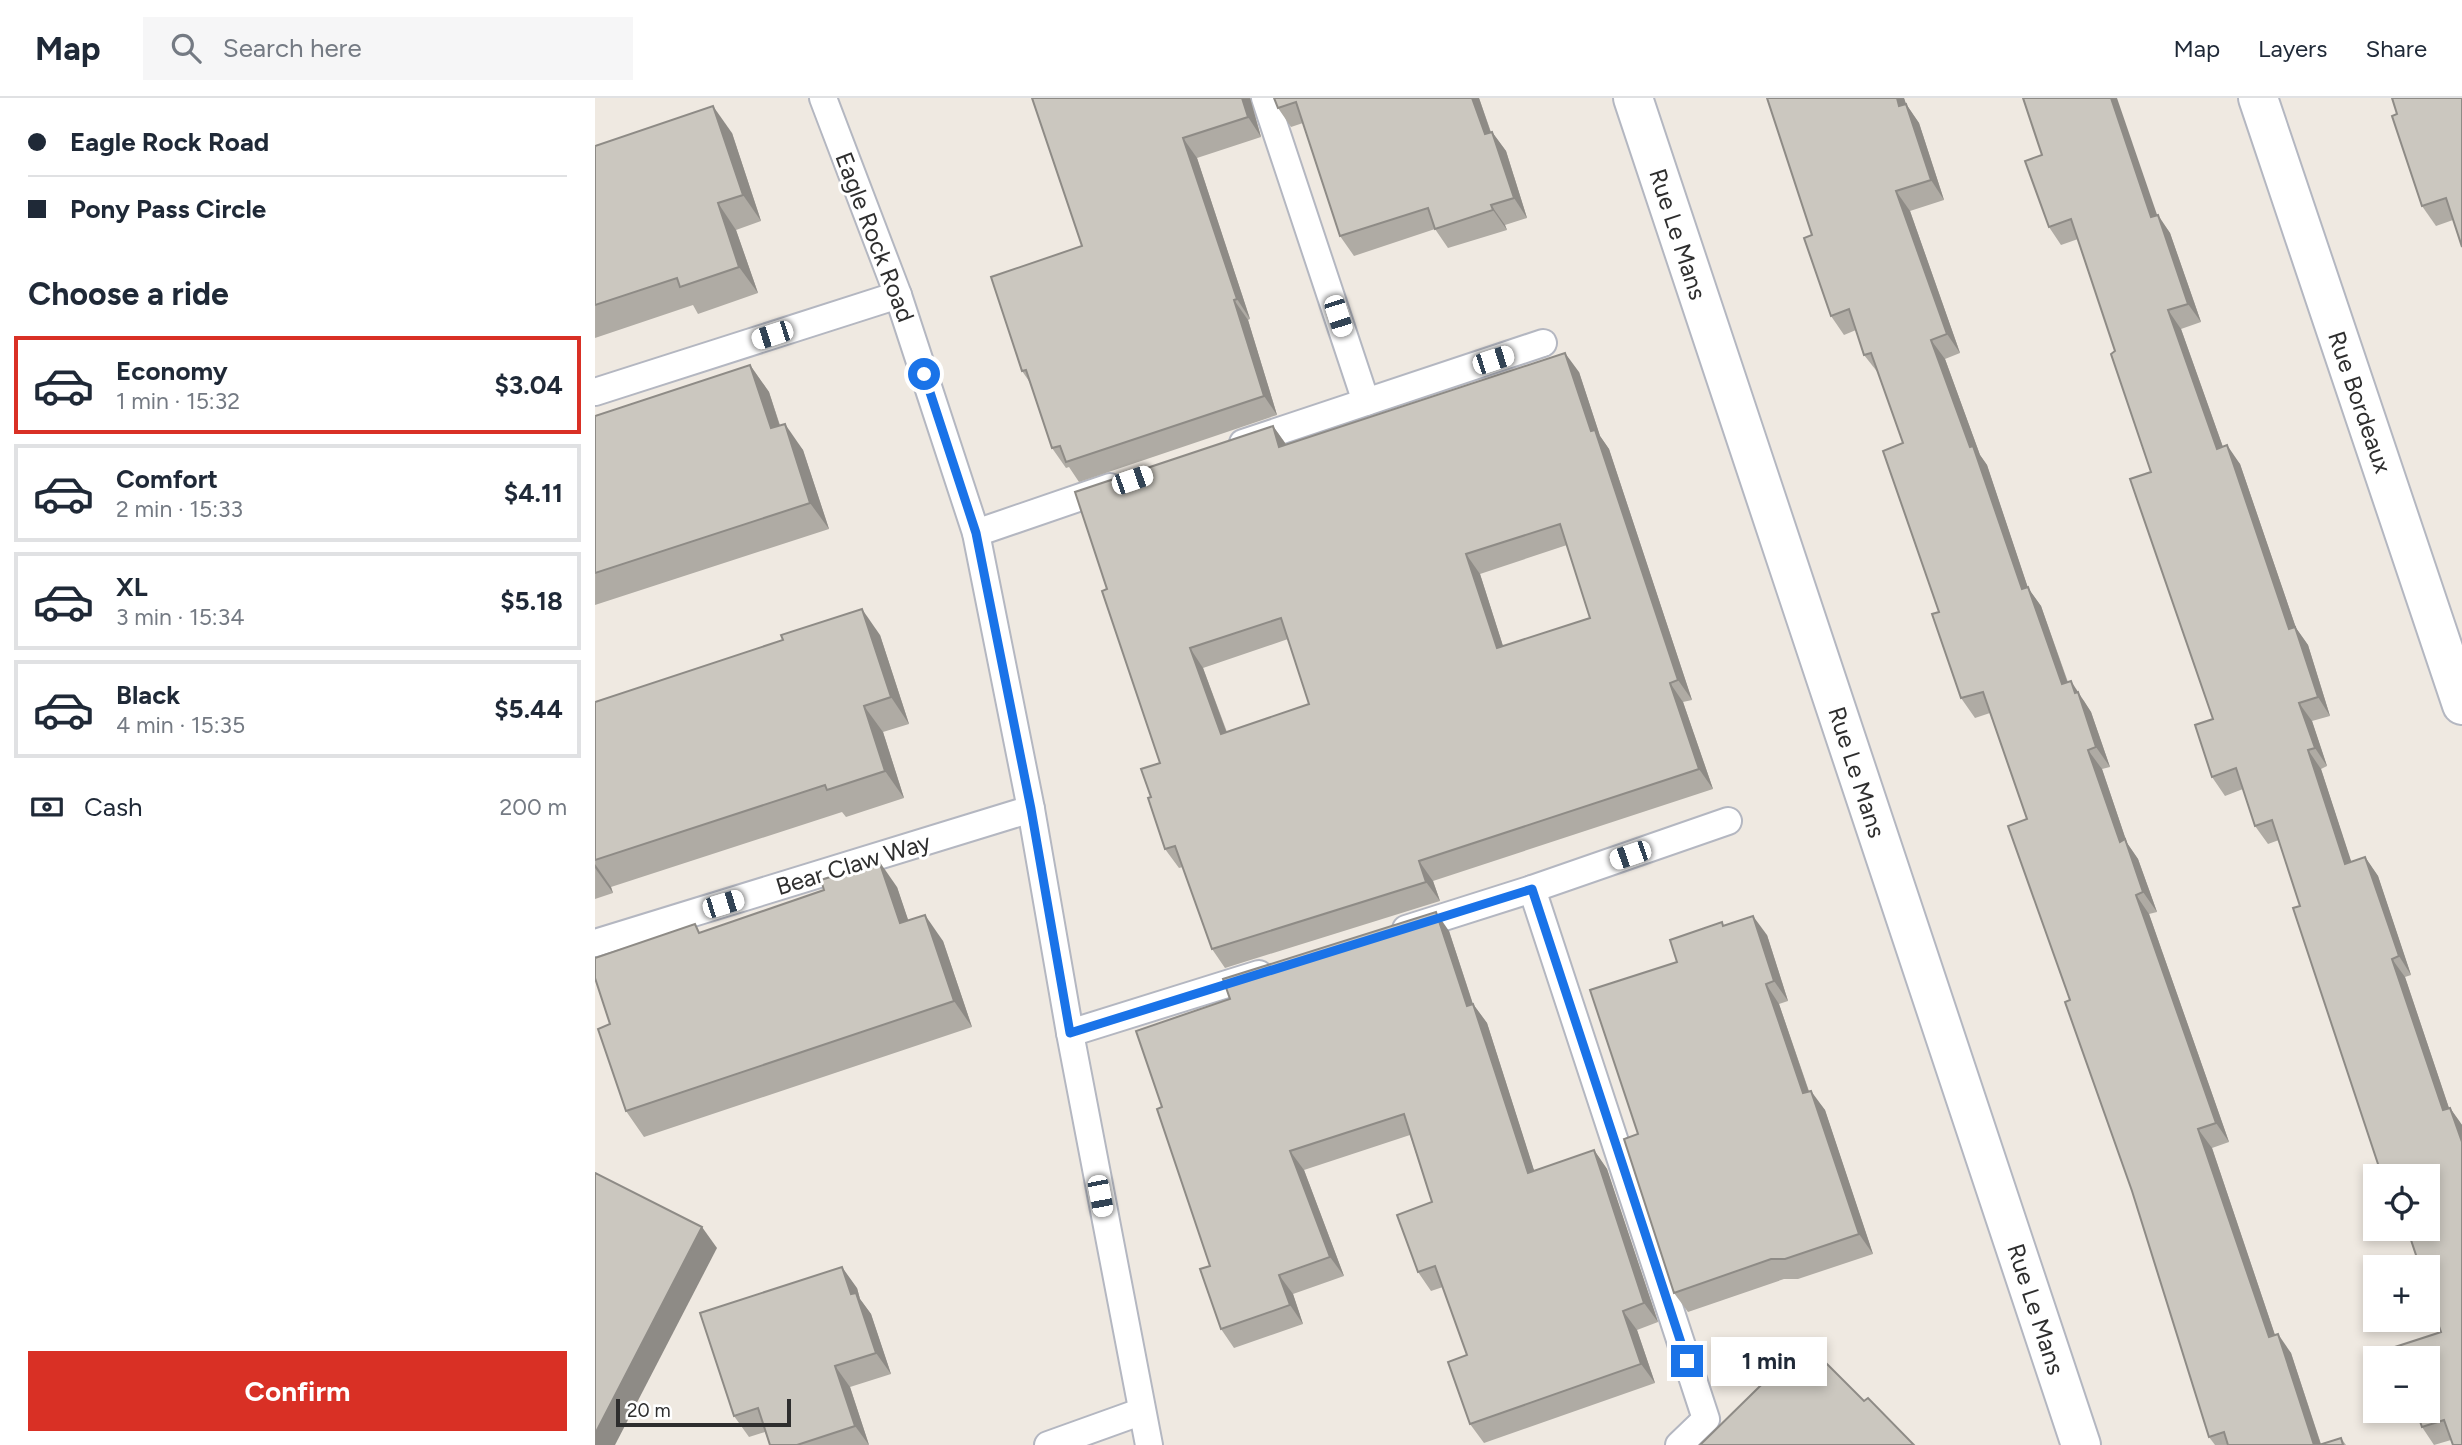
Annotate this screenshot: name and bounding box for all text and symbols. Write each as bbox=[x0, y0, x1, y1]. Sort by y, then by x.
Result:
search box bbox=[143, 17, 633, 80]
text: Map bbox=[35, 29, 101, 68]
icon: search bbox=[167, 29, 205, 67]
text: Search here bbox=[223, 32, 362, 64]
text: Map bbox=[2173, 34, 2220, 63]
text: Layers bbox=[2258, 34, 2327, 63]
text: Share bbox=[2365, 34, 2427, 63]
text: Eagle Rock Road bbox=[70, 126, 269, 158]
street label: Eagle Rock Road bbox=[829, 148, 921, 326]
street label: Rue Le Mans bbox=[1643, 165, 1713, 303]
text: Pony Pass Circle bbox=[70, 193, 266, 225]
text: Choose a ride bbox=[28, 275, 229, 313]
car bbox=[1322, 293, 1355, 339]
car bbox=[749, 319, 796, 351]
street label: Rue Bordeaux bbox=[2322, 327, 2398, 477]
car bbox=[1470, 344, 1517, 376]
icon: car bbox=[32, 354, 95, 417]
text: Economy bbox=[116, 355, 228, 387]
route start bbox=[908, 358, 940, 390]
text: $3.04 bbox=[494, 369, 563, 401]
text: 1 min · 15:32 bbox=[116, 387, 240, 415]
icon: car bbox=[32, 462, 95, 525]
text: Comfort bbox=[116, 463, 218, 495]
car bbox=[1109, 463, 1156, 497]
text: $4.11 bbox=[504, 477, 563, 509]
text: 2 min · 15:33 bbox=[116, 495, 243, 523]
icon: car bbox=[32, 570, 95, 633]
text: XL bbox=[116, 571, 148, 603]
text: $5.18 bbox=[500, 585, 563, 617]
text: 3 min · 15:34 bbox=[116, 603, 244, 631]
icon: car bbox=[32, 678, 95, 741]
text: Black bbox=[116, 679, 180, 711]
text: $5.44 bbox=[494, 693, 563, 725]
street label: Rue Le Mans bbox=[1822, 703, 1892, 841]
text: 4 min · 15:35 bbox=[116, 711, 245, 739]
icon: cash bbox=[28, 788, 66, 826]
text: Cash bbox=[84, 791, 143, 823]
text: 200 m bbox=[499, 793, 567, 821]
street label: Bear Claw Way bbox=[772, 827, 934, 901]
car bbox=[1607, 838, 1654, 872]
car bbox=[700, 888, 747, 920]
map controls bbox=[2363, 1164, 2440, 1423]
button: locate bbox=[2363, 1164, 2440, 1241]
car bbox=[1086, 1173, 1115, 1219]
street label: Rue Le Mans bbox=[2001, 1240, 2071, 1378]
button: + bbox=[2363, 1255, 2440, 1332]
callout: 1 min bbox=[1711, 1336, 1827, 1386]
route end bbox=[1671, 1345, 1703, 1377]
button: − bbox=[2363, 1346, 2440, 1423]
text: 1 min bbox=[1742, 1347, 1796, 1375]
button: Confirm bbox=[28, 1351, 567, 1431]
scale bar bbox=[616, 1396, 791, 1428]
text: 20 m bbox=[627, 1399, 671, 1422]

